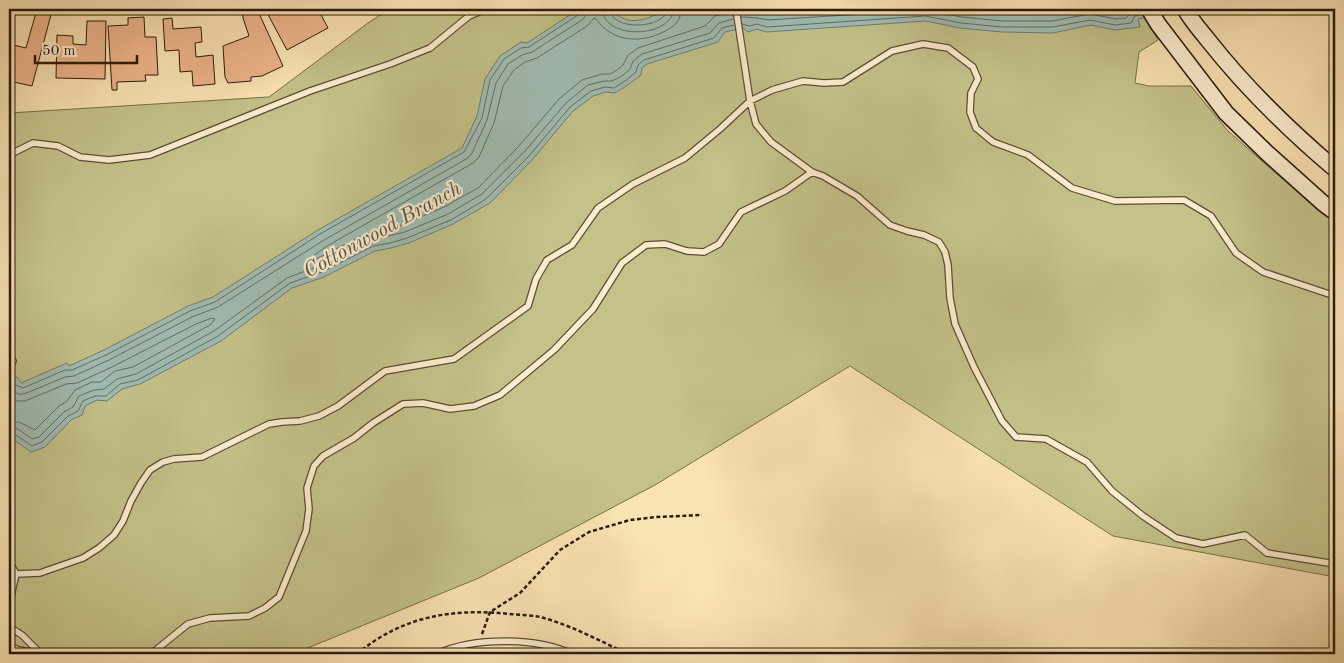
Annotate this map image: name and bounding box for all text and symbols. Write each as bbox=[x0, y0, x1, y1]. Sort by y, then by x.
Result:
scale bar bbox=[35, 32, 138, 64]
text: 50 m bbox=[42, 44, 76, 59]
water label: Cottonwood Branch bbox=[300, 178, 465, 282]

